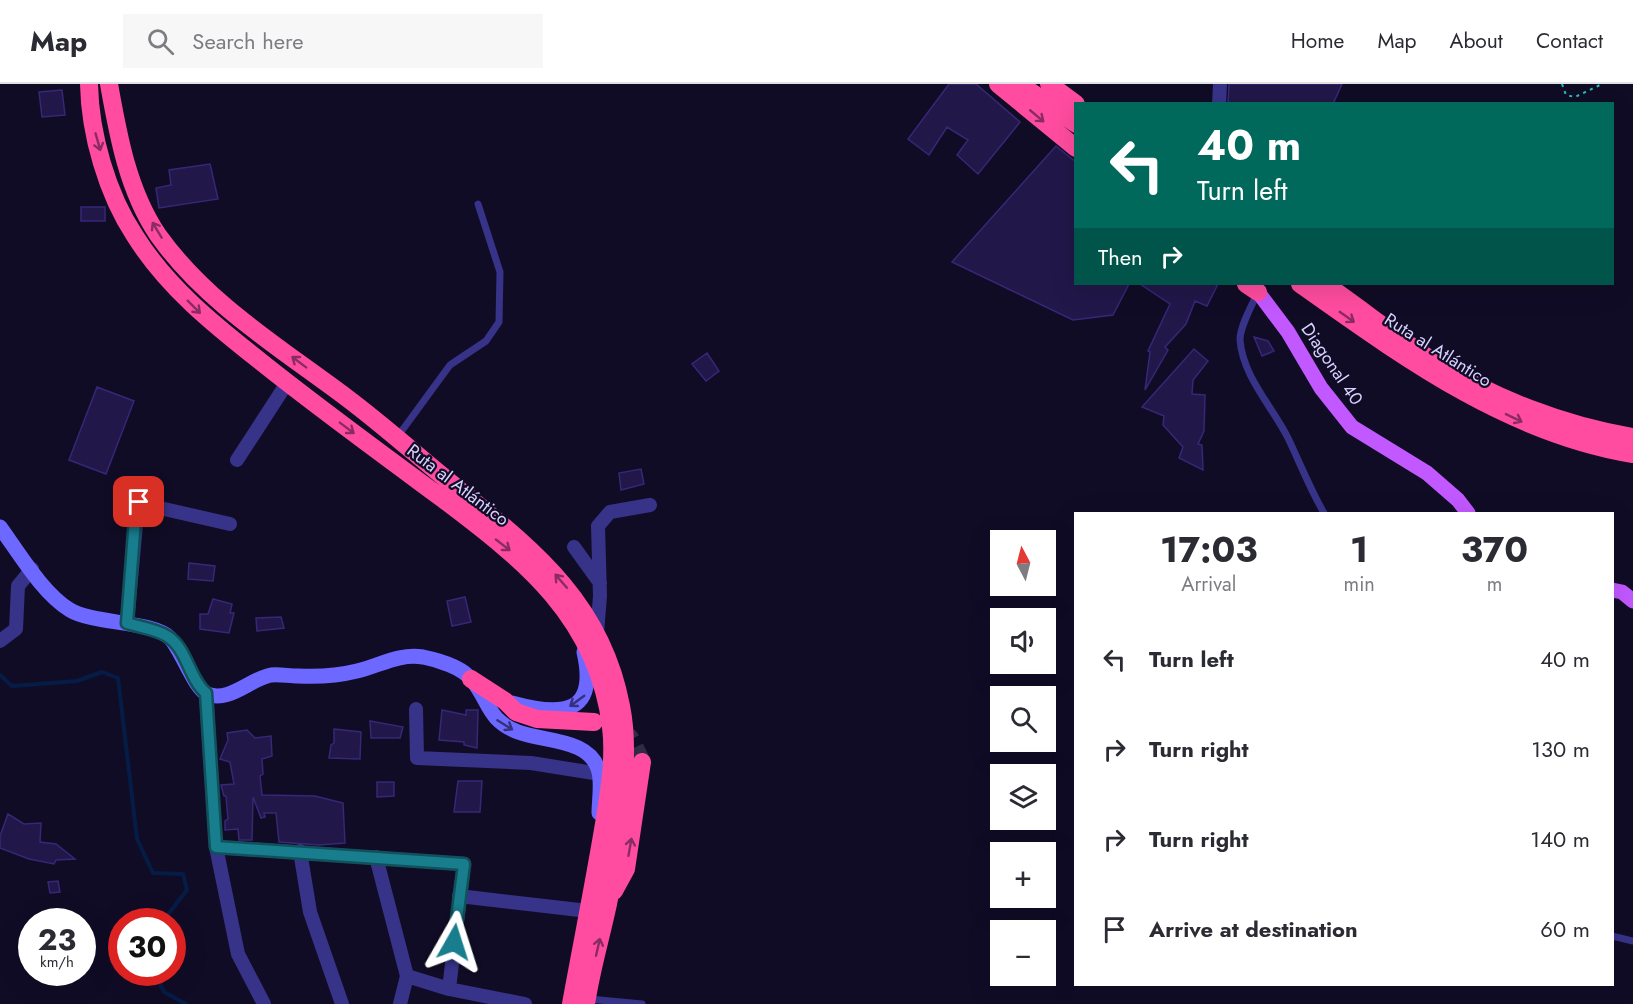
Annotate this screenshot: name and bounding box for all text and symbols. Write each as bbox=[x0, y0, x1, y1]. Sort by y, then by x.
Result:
search box bbox=[123, 14, 543, 68]
text: Map bbox=[30, 21, 87, 62]
icon: search bbox=[144, 25, 177, 58]
text: Search here bbox=[192, 25, 304, 57]
text: Home bbox=[1291, 26, 1344, 56]
text: Map bbox=[1377, 26, 1417, 56]
text: About bbox=[1450, 26, 1503, 56]
text: Contact bbox=[1536, 26, 1603, 56]
one-way arrow bbox=[1028, 109, 1044, 122]
text: 40 m bbox=[1197, 115, 1301, 176]
icon: left bbox=[1098, 126, 1176, 204]
one-way arrow bbox=[92, 132, 104, 151]
text: Turn left bbox=[1197, 171, 1287, 210]
one-way arrow bbox=[150, 222, 162, 239]
icon: right bbox=[1155, 240, 1188, 273]
text: Then bbox=[1098, 241, 1143, 273]
one-way arrow bbox=[187, 300, 202, 315]
street label: Ruta al Atlántico bbox=[1379, 307, 1497, 393]
one-way arrow bbox=[1339, 311, 1355, 323]
street label: Diagonal 40 bbox=[1295, 318, 1369, 411]
one-way arrow bbox=[291, 355, 307, 368]
one-way arrow bbox=[1505, 412, 1522, 424]
one-way arrow bbox=[339, 422, 355, 434]
street label: Ruta al Atlántico bbox=[401, 438, 515, 532]
pin bbox=[113, 476, 164, 527]
icon: arrive bbox=[122, 485, 155, 518]
text: 17:03 bbox=[1160, 523, 1258, 575]
text: 1 bbox=[1350, 523, 1368, 575]
text: 370 bbox=[1461, 523, 1528, 575]
north arrow bbox=[990, 530, 1056, 596]
map controls bbox=[990, 530, 1056, 986]
one-way arrow bbox=[495, 539, 511, 552]
text: Arrival bbox=[1181, 570, 1236, 599]
text: min bbox=[1344, 570, 1375, 599]
text: m bbox=[1487, 570, 1502, 599]
one-way arrow bbox=[554, 574, 568, 589]
button: sound bbox=[990, 608, 1056, 674]
icon: left bbox=[1098, 643, 1131, 676]
text: Turn left bbox=[1149, 643, 1234, 675]
text: 40 m bbox=[1540, 643, 1590, 675]
button: search bbox=[990, 686, 1056, 752]
one-way arrow bbox=[569, 694, 585, 707]
one-way arrow bbox=[496, 719, 513, 731]
icon: right bbox=[1098, 733, 1131, 766]
text: Turn right bbox=[1149, 733, 1249, 765]
text: 130 m bbox=[1531, 733, 1590, 765]
button: layers bbox=[990, 764, 1056, 830]
icon: right bbox=[1098, 823, 1131, 856]
text: Turn right bbox=[1149, 823, 1249, 855]
text: 140 m bbox=[1530, 823, 1590, 855]
one-way arrow bbox=[625, 837, 636, 857]
button: + bbox=[990, 842, 1056, 908]
speed limit sign: 30 bbox=[108, 908, 186, 986]
position arrow bbox=[422, 910, 486, 974]
icon: arrive bbox=[1098, 913, 1131, 946]
text: Arrive at destination bbox=[1149, 913, 1358, 945]
text: 60 m bbox=[1540, 913, 1590, 945]
text: 23 bbox=[38, 918, 76, 961]
button: − bbox=[990, 920, 1056, 986]
one-way arrow bbox=[593, 938, 605, 957]
text: km/h bbox=[40, 951, 74, 973]

